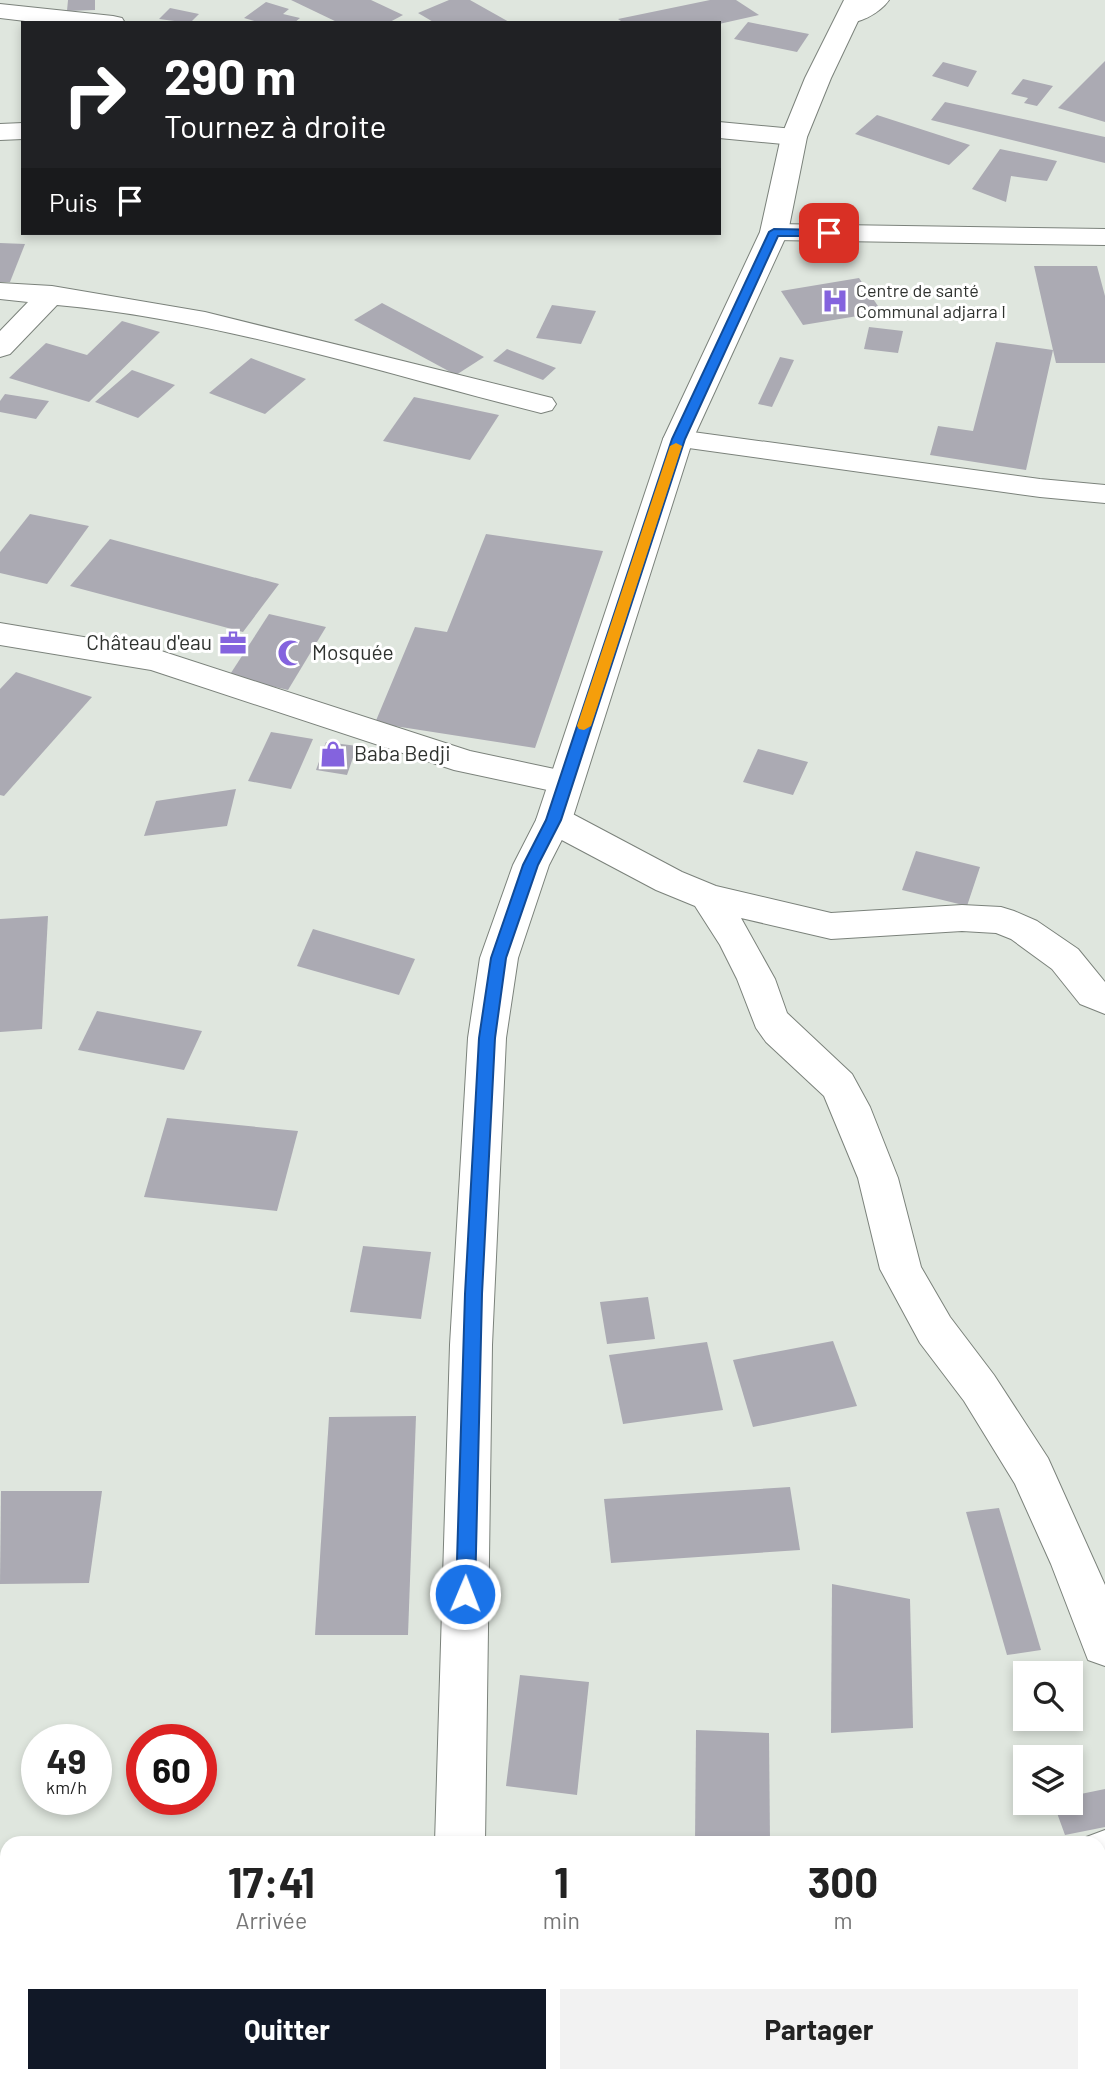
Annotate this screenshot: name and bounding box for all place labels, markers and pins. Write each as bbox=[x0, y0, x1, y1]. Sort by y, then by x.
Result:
pin bbox=[799, 203, 859, 263]
place label: Centre de santé Communal adjarra I bbox=[856, 279, 1006, 322]
hospital icon: Centre de santé Communal adjarra I bbox=[820, 286, 850, 316]
office icon: Château d'eau bbox=[218, 628, 248, 658]
place label: Château d'eau bbox=[86, 629, 212, 654]
mosque icon: Mosquée bbox=[276, 638, 306, 668]
place label: Mosquée bbox=[312, 639, 394, 664]
shop icon: Baba Bedji bbox=[318, 739, 348, 769]
place label: Baba Bedji bbox=[354, 740, 451, 765]

